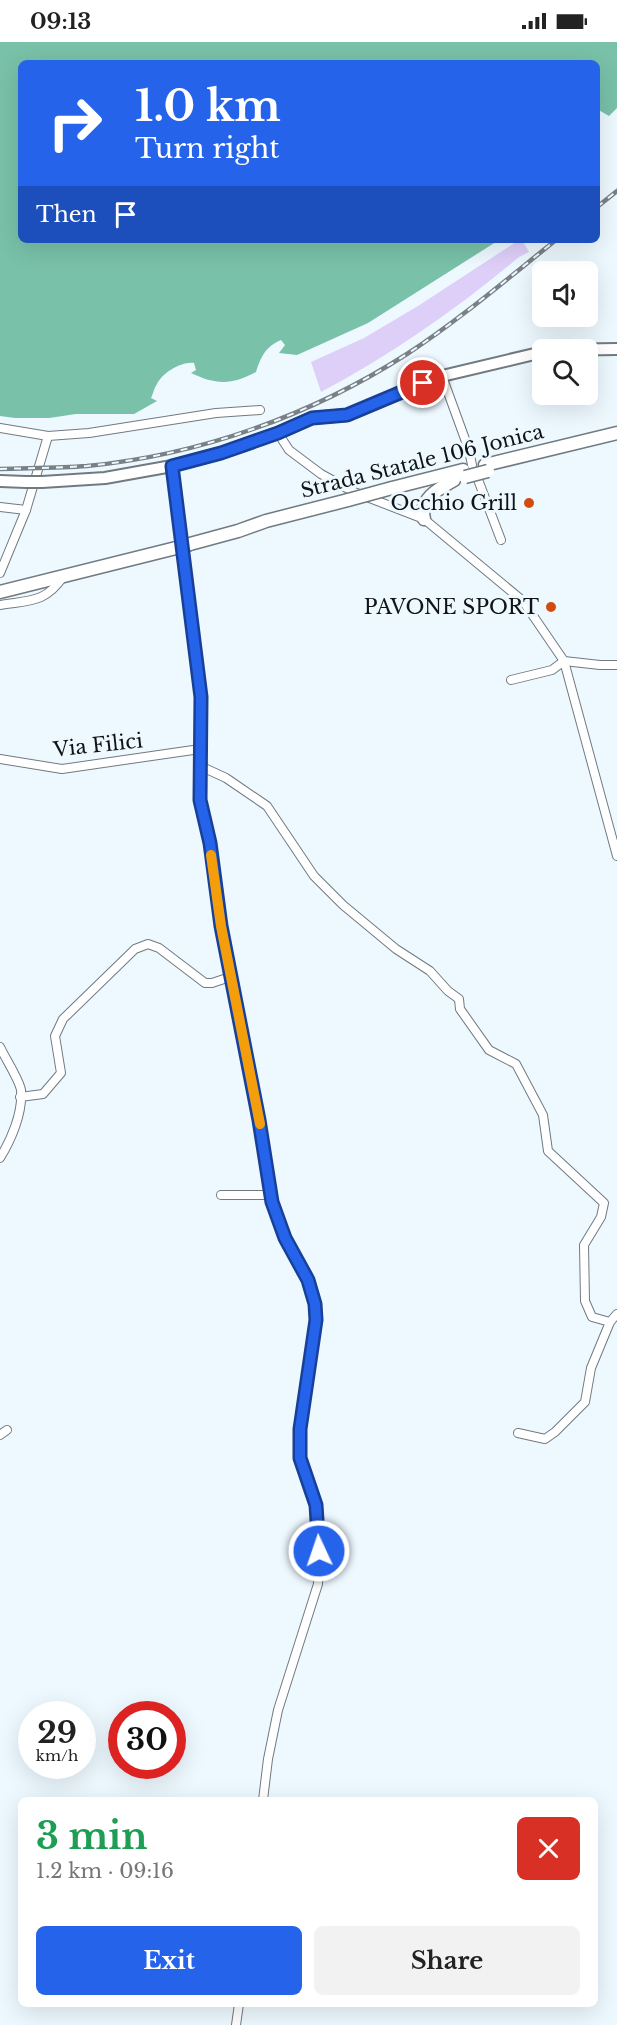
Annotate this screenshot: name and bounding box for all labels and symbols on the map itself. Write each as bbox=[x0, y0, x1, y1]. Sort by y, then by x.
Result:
pin bbox=[397, 357, 448, 408]
street label: Strada Statale 106 Jonica bbox=[298, 419, 547, 503]
place label: Occhio Grill bbox=[390, 491, 517, 515]
marker: Occhio Grill bbox=[522, 496, 536, 510]
place label: PAVONE SPORT bbox=[364, 595, 539, 619]
marker: PAVONE SPORT bbox=[544, 600, 558, 614]
street label: Via Filici bbox=[51, 728, 144, 762]
position arrow bbox=[287, 1519, 351, 1583]
speed limit sign: 30 bbox=[108, 1701, 186, 1779]

